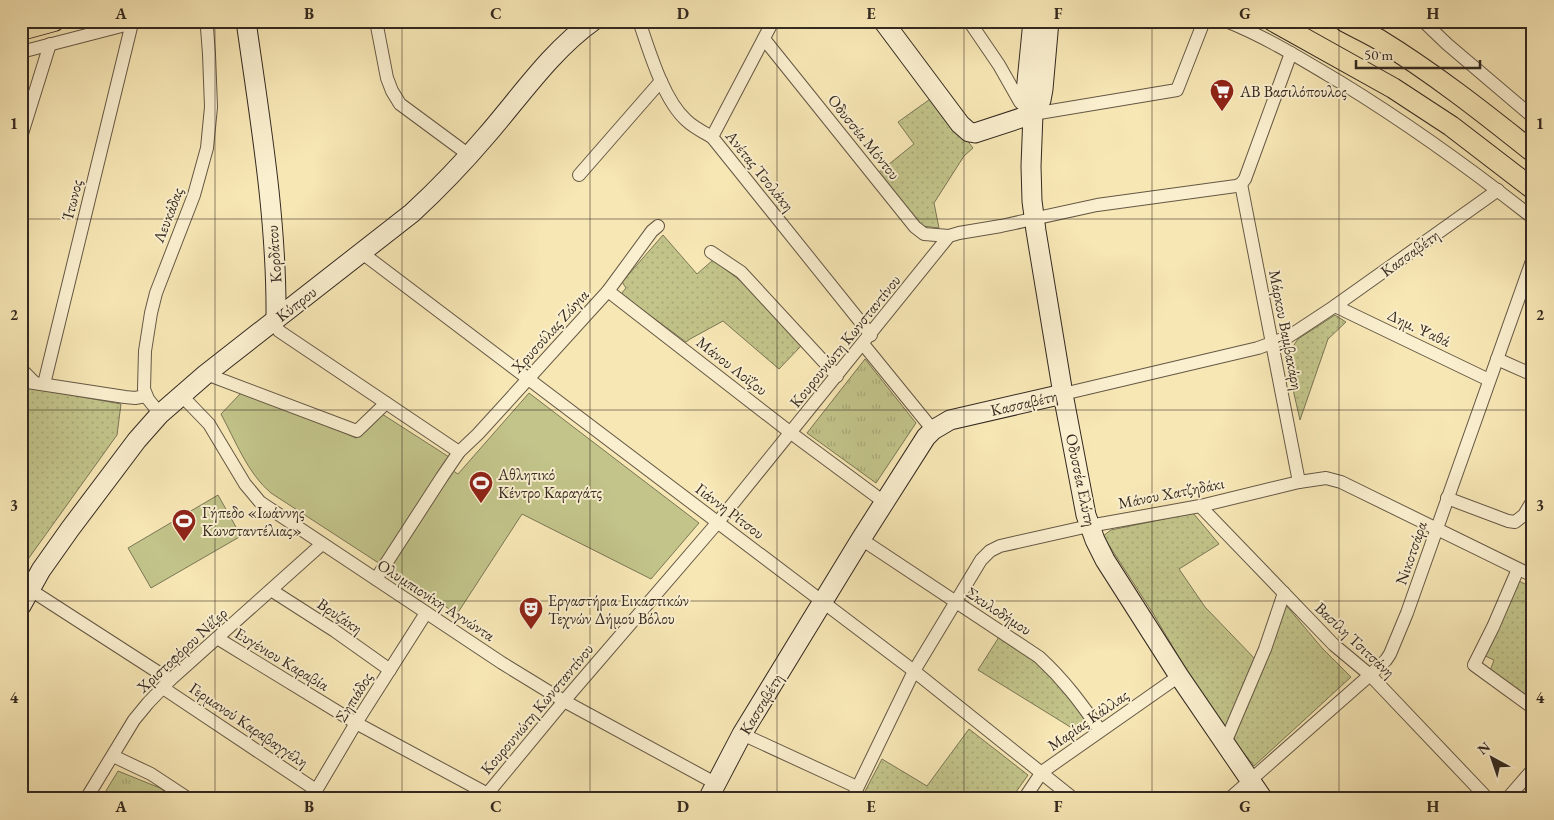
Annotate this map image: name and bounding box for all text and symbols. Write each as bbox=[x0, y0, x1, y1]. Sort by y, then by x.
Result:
text: A bbox=[114, 3, 127, 24]
text: B bbox=[304, 3, 314, 24]
text: C bbox=[490, 3, 502, 24]
text: D bbox=[677, 3, 689, 24]
text: E bbox=[866, 3, 876, 24]
text: F bbox=[1054, 3, 1063, 24]
text: G bbox=[1239, 3, 1251, 24]
text: H bbox=[1427, 3, 1440, 24]
scale bar bbox=[1356, 38, 1480, 70]
text: 50 m bbox=[1364, 45, 1393, 64]
supermarket icon: ΑΒ Βασιλόπουλος bbox=[1209, 78, 1235, 112]
place label: ΑΒ Βασιλόπουλος bbox=[1239, 81, 1347, 102]
street label: Οδυσσέα Μόντου bbox=[823, 90, 905, 184]
text: 1 bbox=[10, 113, 18, 134]
text: 1 bbox=[1536, 113, 1544, 134]
street label: Ανέτας Τσολάκη bbox=[720, 125, 799, 216]
street label: Ίτωνος bbox=[57, 177, 87, 223]
street label: Λευκάδας bbox=[148, 184, 188, 247]
street label: Κορδάτου bbox=[262, 224, 286, 284]
street label: Κασσαβέτη bbox=[1376, 224, 1444, 282]
street label: Μάρκου Βαμβακάρη bbox=[1264, 268, 1308, 392]
street label: Κουρουνιώτη Κωνσταντίνου bbox=[785, 270, 905, 412]
street label: Κύπρου bbox=[271, 281, 321, 327]
street label: Χρυσούλας Ζώγια bbox=[506, 284, 594, 378]
text: 2 bbox=[10, 304, 19, 325]
street label: Δημ. Ψαθά bbox=[1384, 304, 1454, 352]
text: 2 bbox=[1536, 304, 1545, 325]
street label: Μάνου Λοϊζου bbox=[692, 332, 772, 400]
street label: Κασσαβέτη bbox=[988, 385, 1060, 421]
street label: Οδυσσέα Ελύτη bbox=[1061, 432, 1101, 528]
place label: Αθλητικό Κέντρο Καραγάτς bbox=[497, 464, 603, 503]
sports icon: Αθλητικό Κέντρο Καραγάτς bbox=[468, 470, 494, 504]
street label: Μάνου Χατζηδάκι bbox=[1116, 472, 1226, 514]
street label: Γιάννη Ρίτσου bbox=[691, 478, 769, 544]
text: 3 bbox=[10, 495, 18, 516]
text: 3 bbox=[1536, 495, 1544, 516]
place label: Γήπεδο «Ιωάννης Κωνσταντέλιας» bbox=[202, 502, 305, 541]
sports icon: Γήπεδο «Ιωάννης Κωνσταντέλιας» bbox=[171, 508, 197, 542]
street label: Νικοτσάρα bbox=[1390, 518, 1432, 588]
street label: Ολυμπιονίκη Αγνώντα bbox=[373, 554, 499, 646]
street label: Σκυλοδήμου bbox=[962, 582, 1036, 640]
place label: Εργαστήρια Εικαστικών Τεχνών Δήμου Βόλου bbox=[548, 590, 689, 629]
street label: Βρυζάκη bbox=[313, 593, 367, 639]
theatre icon: Εργαστήρια Εικαστικών Τεχνών Δήμου Βόλου bbox=[518, 596, 544, 630]
street label: Βασίλη Τσιτσάνη bbox=[1310, 597, 1400, 683]
street label: Χριστοφόρου Νέζερ bbox=[132, 603, 232, 698]
street label: Ευγένιου Καραβία bbox=[231, 623, 334, 696]
street label: Κουρουνιώτη Κωνσταντίνου bbox=[476, 639, 598, 779]
street label: Σηπιάδος bbox=[331, 668, 378, 726]
street label: Κασσαβέτη bbox=[734, 669, 788, 739]
street label: Γερμανού Καραβαγγέλη bbox=[185, 677, 313, 773]
street label: Μαρίας Κάλλας bbox=[1043, 684, 1133, 756]
text: 4 bbox=[10, 687, 19, 708]
text: 4 bbox=[1536, 687, 1545, 708]
north arrow bbox=[1466, 732, 1516, 782]
text: N bbox=[1474, 737, 1494, 759]
text: A bbox=[114, 796, 127, 817]
text: B bbox=[304, 796, 314, 817]
text: C bbox=[490, 796, 502, 817]
text: D bbox=[677, 796, 689, 817]
text: E bbox=[866, 796, 876, 817]
text: F bbox=[1054, 796, 1063, 817]
text: G bbox=[1239, 796, 1251, 817]
text: H bbox=[1427, 796, 1440, 817]

